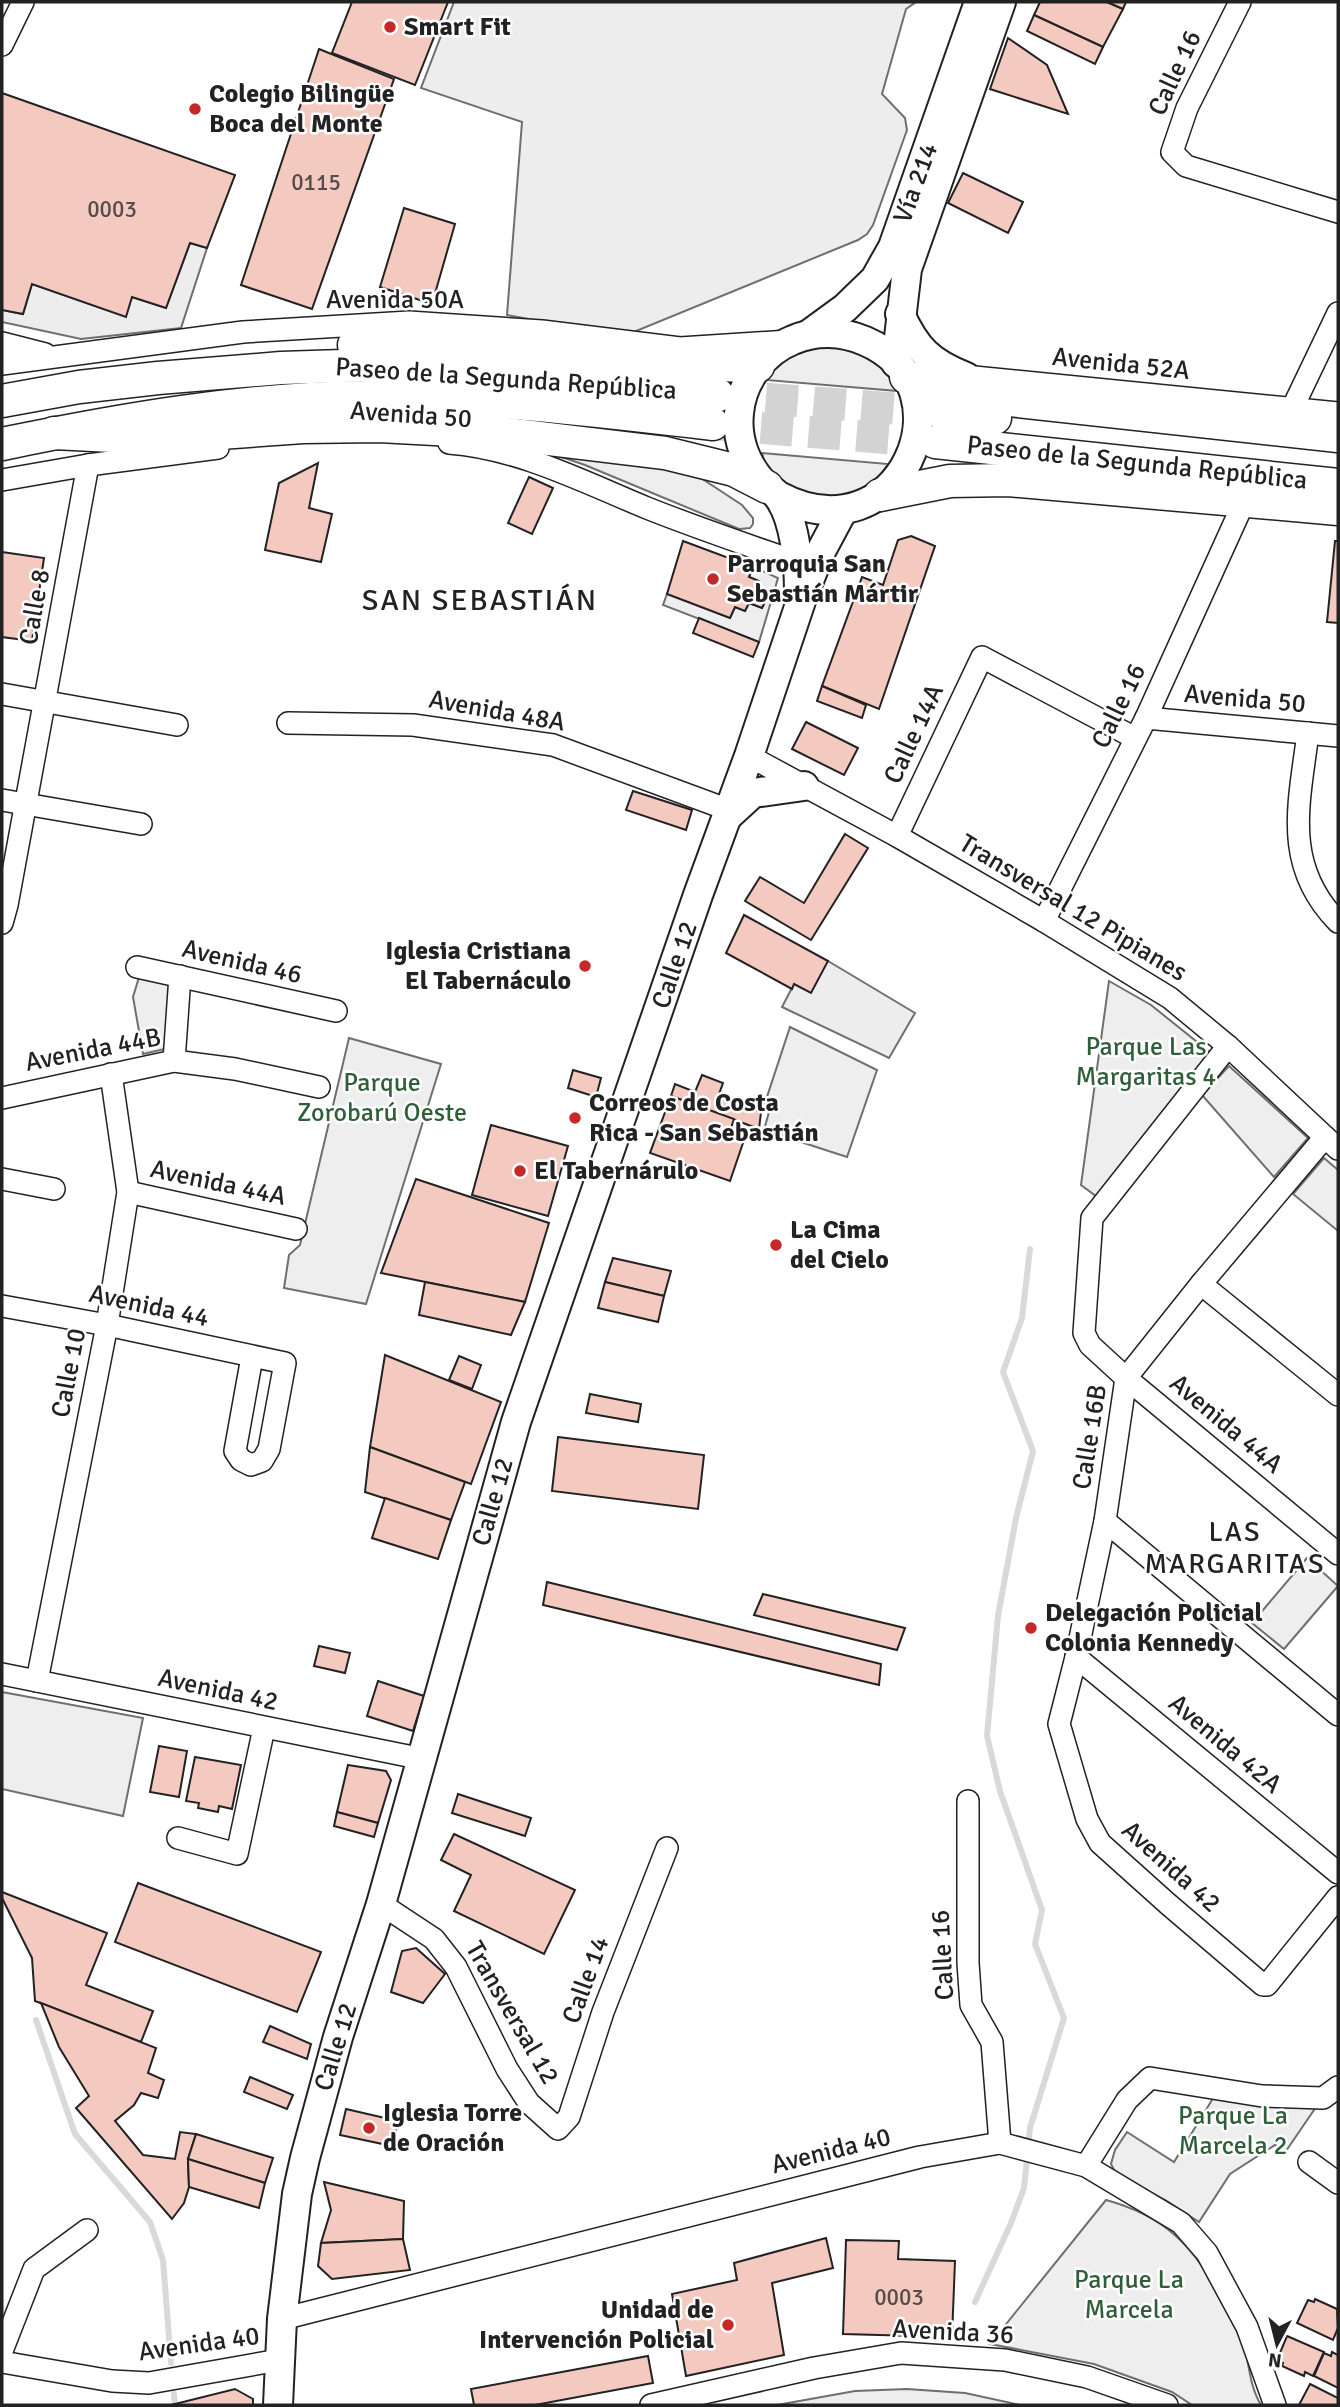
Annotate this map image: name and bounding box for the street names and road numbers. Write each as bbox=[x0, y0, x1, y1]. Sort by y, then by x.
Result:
street label: Calle 16 bbox=[1141, 25, 1209, 121]
street label: Vía 214 bbox=[887, 139, 945, 227]
street label: Avenida 50A bbox=[326, 284, 464, 316]
street label: Avenida 52A bbox=[1051, 341, 1191, 387]
street label: Paseo de la Segunda República bbox=[334, 351, 678, 407]
street label: Avenida 50 bbox=[349, 395, 473, 435]
street label: Paseo de la Segunda República bbox=[965, 429, 1309, 497]
street label: Calle 8 bbox=[13, 567, 57, 647]
street label: Calle 16 bbox=[1085, 658, 1153, 754]
street label: Avenida 50 bbox=[1183, 678, 1307, 720]
street label: Calle 14A bbox=[877, 679, 951, 789]
street label: Avenida 48A bbox=[426, 683, 568, 739]
street label: Transversal 12 Pipianes bbox=[953, 827, 1193, 989]
street label: Calle 12 bbox=[645, 917, 705, 1013]
street label: Avenida 46 bbox=[179, 933, 305, 991]
street label: Avenida 44B bbox=[22, 1021, 164, 1079]
street label: Avenida 44A bbox=[147, 1153, 289, 1213]
street label: Avenida 44 bbox=[86, 1278, 212, 1334]
street label: Calle 10 bbox=[45, 1326, 93, 1420]
street label: Avenida 44A bbox=[1163, 1367, 1289, 1481]
street label: Calle 16B bbox=[1066, 1382, 1114, 1492]
street label: Calle 12 bbox=[465, 1454, 521, 1550]
street label: Avenida 42 bbox=[155, 1662, 281, 1718]
street label: Avenida 42A bbox=[1162, 1687, 1288, 1801]
street label: Avenida 42 bbox=[1115, 1814, 1227, 1920]
street label: Calle 16 bbox=[925, 1909, 961, 2001]
street label: Calle 14 bbox=[556, 1932, 616, 2028]
street label: Transversal 12 bbox=[458, 1936, 566, 2090]
street label: Calle 12 bbox=[308, 1999, 364, 2095]
street label: Avenida 40 bbox=[768, 2121, 894, 2181]
street label: Avenida 36 bbox=[891, 2313, 1015, 2351]
street label: Avenida 40 bbox=[136, 2320, 262, 2368]

